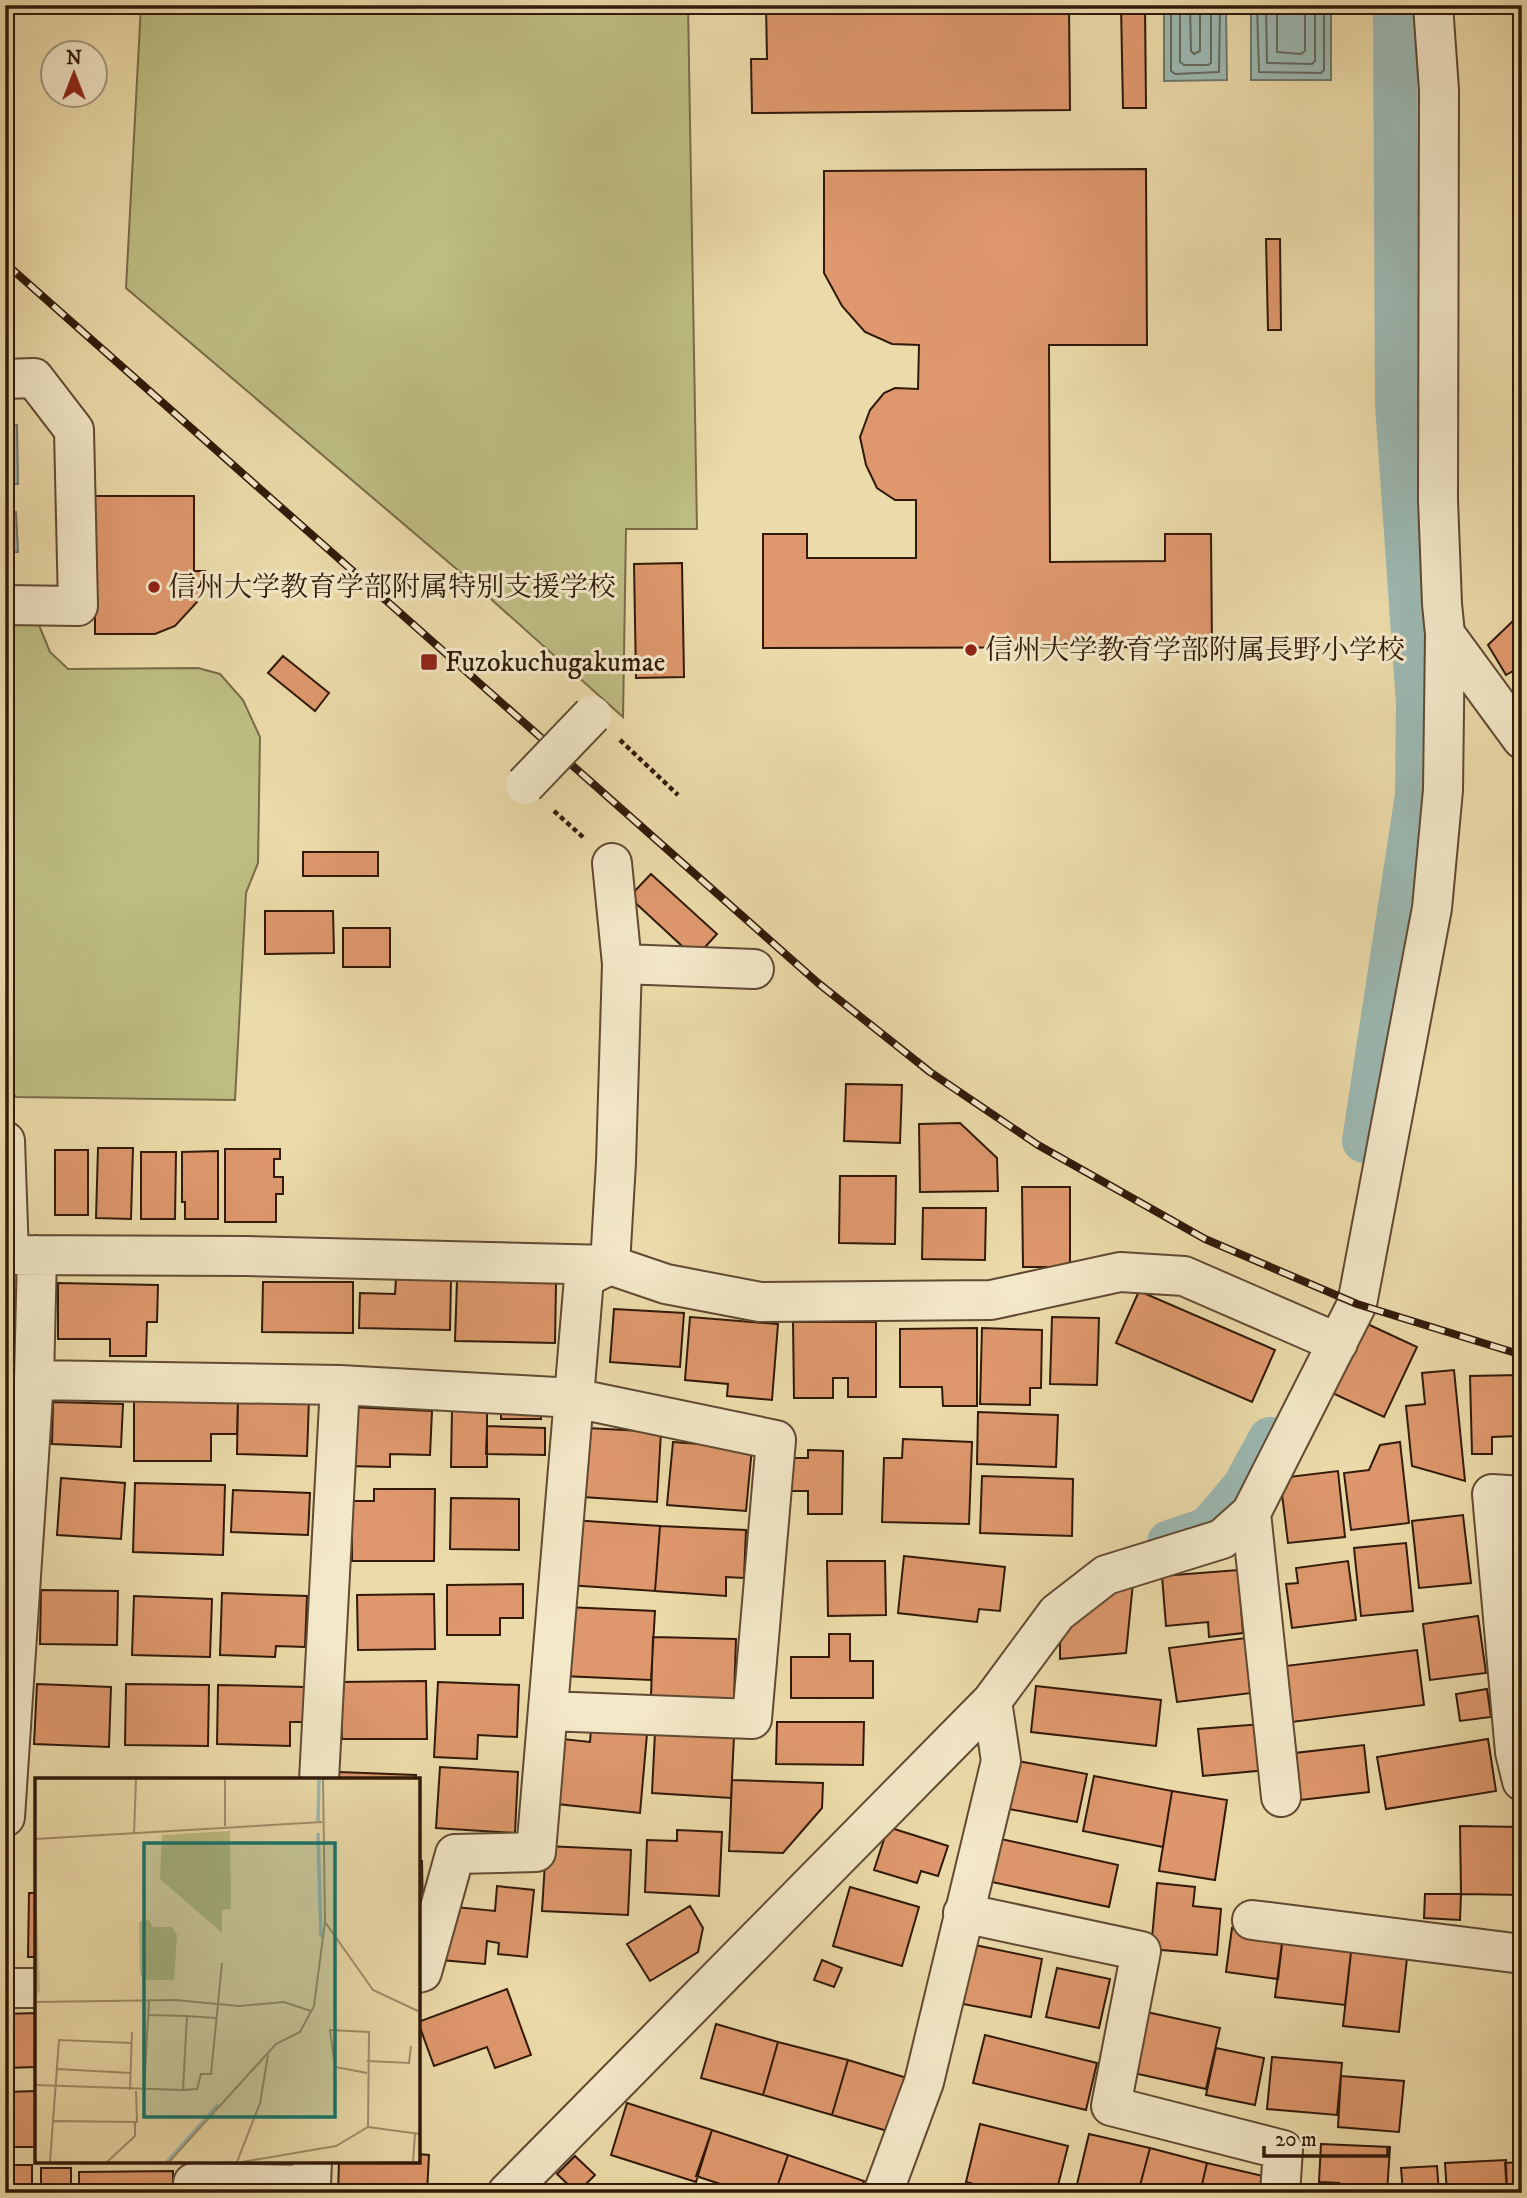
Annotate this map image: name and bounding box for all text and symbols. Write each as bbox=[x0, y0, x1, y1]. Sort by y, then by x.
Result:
north arrow bbox=[38, 38, 108, 108]
text: N bbox=[66, 47, 82, 70]
place label: 信州大学教育学部附属特別支援学校 bbox=[168, 570, 616, 605]
marker: 信州大学教育学部附属特別支援学校 bbox=[146, 579, 162, 595]
place label: 信州大学教育学部附属長野小学校 bbox=[985, 633, 1405, 668]
marker: 信州大学教育学部附属長野小学校 bbox=[963, 642, 979, 658]
place label: Fuzokuchugakumae bbox=[445, 645, 665, 680]
marker: Fuzokuchugakumae bbox=[419, 652, 439, 672]
inset map bbox=[35, 1778, 420, 2163]
scale bar bbox=[1264, 2114, 1389, 2158]
text: 20 m bbox=[1275, 2127, 1317, 2153]

